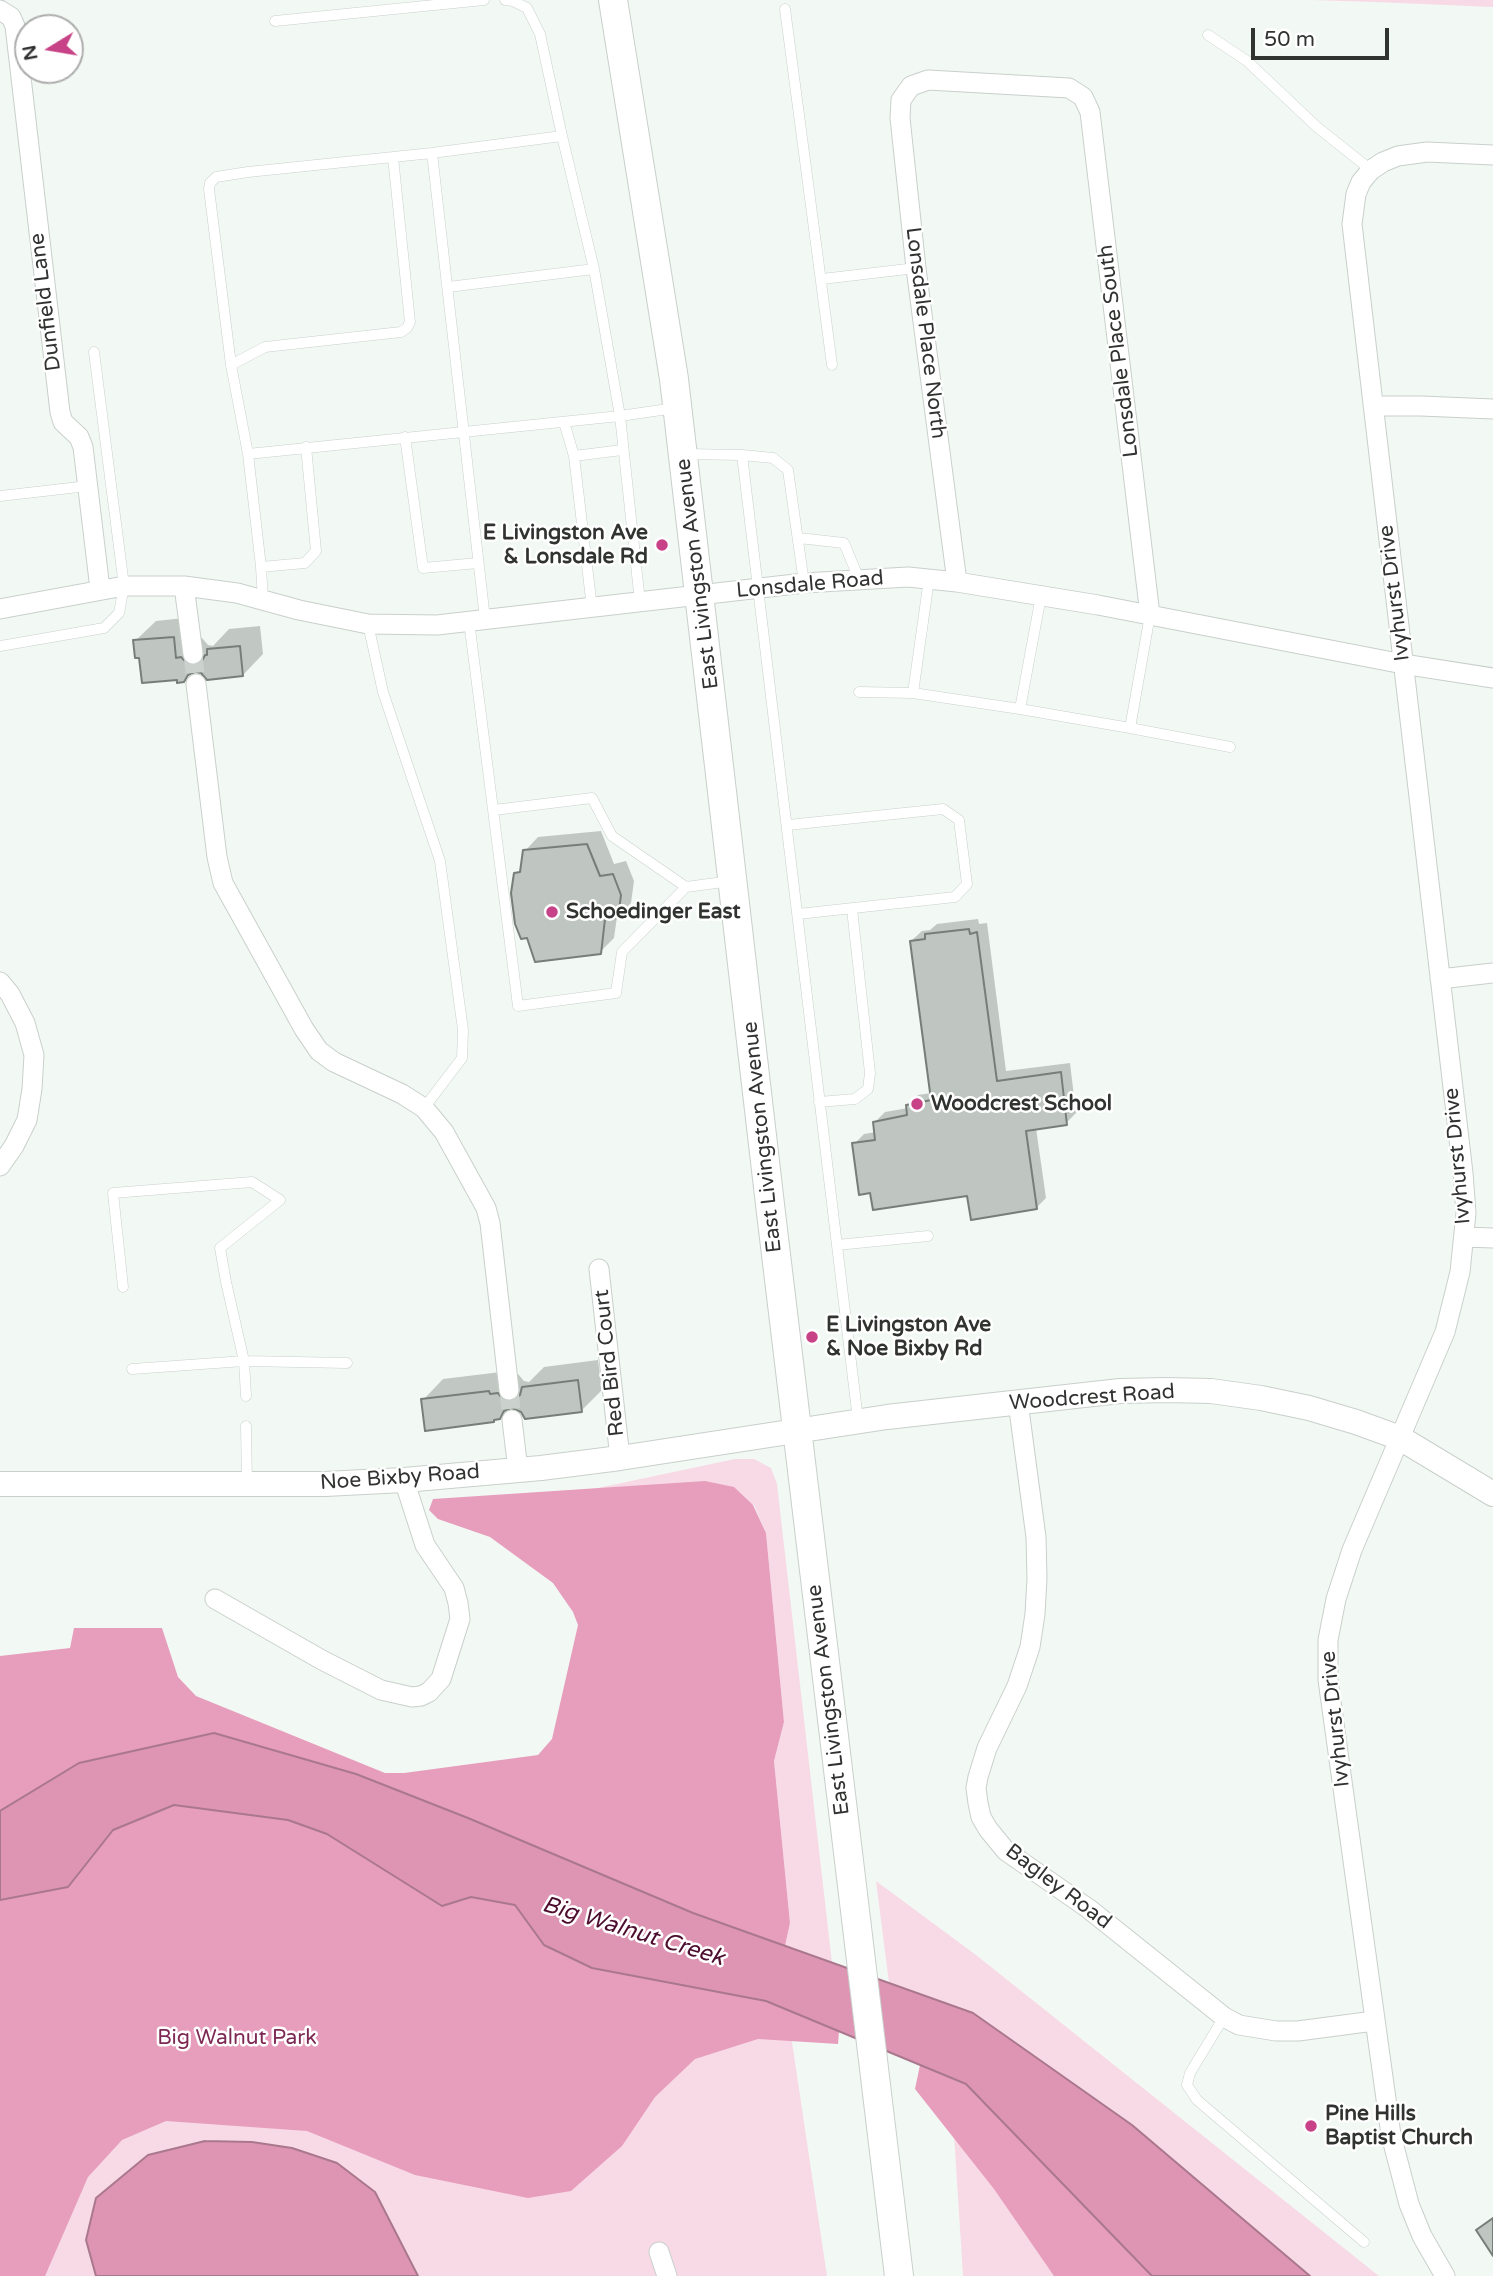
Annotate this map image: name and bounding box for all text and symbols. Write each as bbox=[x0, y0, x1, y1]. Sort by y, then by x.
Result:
north arrow bbox=[14, 14, 84, 84]
scale bar bbox=[1255, 14, 1393, 58]
text: 50 m bbox=[1264, 27, 1315, 52]
text: N bbox=[18, 43, 43, 62]
street label: Lonsdale Place North bbox=[900, 226, 950, 440]
street label: Dunfield Lane bbox=[25, 232, 67, 372]
street label: Lonsdale Place South bbox=[1093, 243, 1145, 459]
street label: East Livingston Avenue bbox=[671, 457, 725, 691]
place label: E Livingston Ave & Lonsdale Rd bbox=[483, 520, 648, 570]
street label: Ivyhurst Drive bbox=[1374, 524, 1416, 662]
marker: E Livingston Ave & Lonsdale Rd bbox=[654, 537, 670, 553]
street label: Lonsdale Road bbox=[735, 566, 885, 604]
place label: Schoedinger East bbox=[566, 899, 741, 925]
marker: Schoedinger East bbox=[544, 904, 560, 920]
street label: East Livingston Avenue bbox=[738, 1020, 788, 1254]
street label: Ivyhurst Drive bbox=[1439, 1087, 1477, 1225]
place label: Woodcrest School bbox=[931, 1091, 1112, 1117]
marker: Woodcrest School bbox=[909, 1096, 925, 1112]
street label: Red Bird Court bbox=[590, 1288, 630, 1438]
place label: E Livingston Ave & Noe Bixby Rd bbox=[826, 1312, 991, 1362]
marker: E Livingston Ave & Noe Bixby Rd bbox=[804, 1329, 820, 1345]
street label: Woodcrest Road bbox=[1008, 1380, 1176, 1416]
street label: Noe Bixby Road bbox=[319, 1460, 481, 1496]
street label: East Livingston Avenue bbox=[802, 1583, 856, 1817]
street label: Ivyhurst Drive bbox=[1316, 1650, 1356, 1788]
street label: Bagley Road bbox=[1000, 1839, 1116, 1935]
water label: Big Walnut Creek bbox=[539, 1891, 727, 1973]
park label: Big Walnut Park bbox=[157, 2025, 317, 2051]
place label: Pine Hills Baptist Church bbox=[1325, 2101, 1473, 2151]
marker: Pine Hills Baptist Church bbox=[1303, 2118, 1319, 2134]

